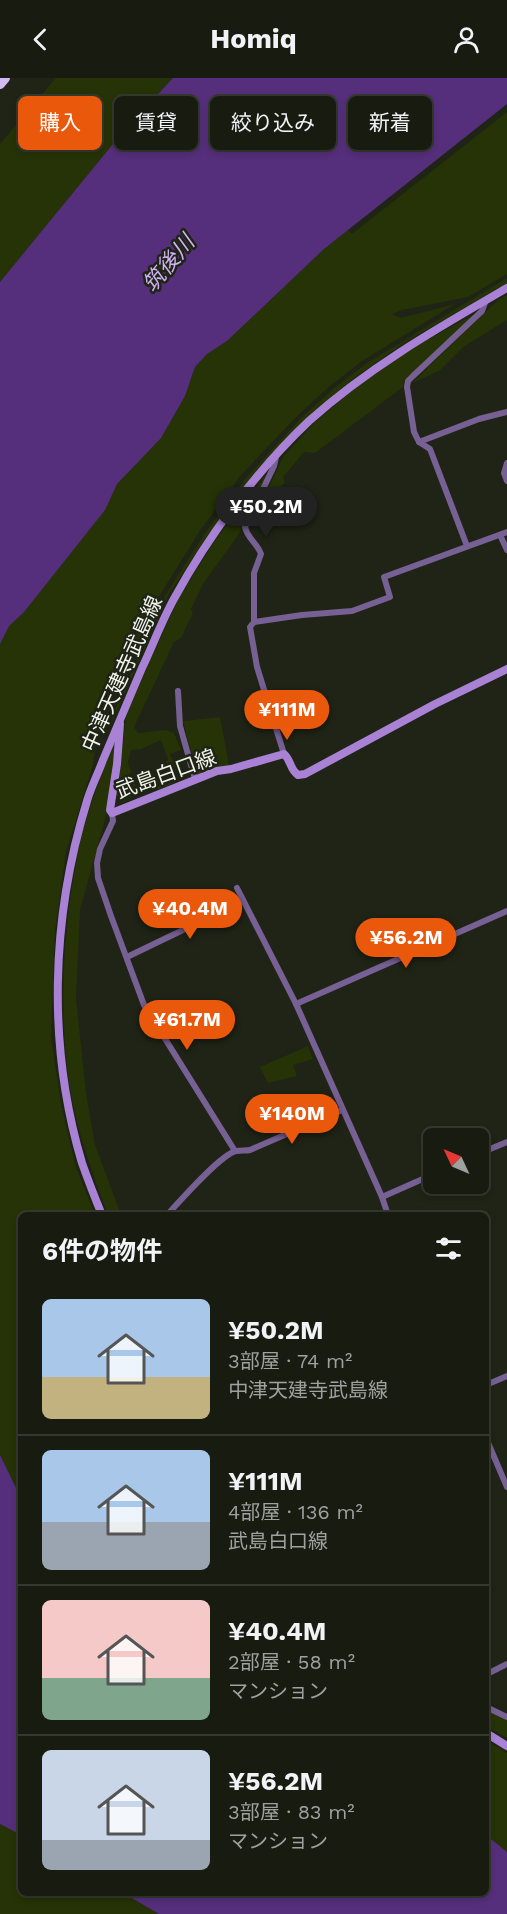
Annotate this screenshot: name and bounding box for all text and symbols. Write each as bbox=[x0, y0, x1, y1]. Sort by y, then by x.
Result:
icon: back bbox=[24, 23, 57, 56]
text: Homiq bbox=[210, 23, 297, 55]
icon: person bbox=[450, 23, 483, 56]
chip: 購入 bbox=[18, 96, 102, 150]
chip: 賃貸 bbox=[114, 96, 198, 150]
chip: 絞り込み bbox=[210, 96, 336, 150]
chip: 新着 bbox=[348, 96, 432, 150]
water label: 筑後川 bbox=[138, 228, 200, 297]
pin: ¥50.2M bbox=[217, 487, 315, 538]
text: ¥50.2M bbox=[229, 494, 303, 518]
street label: 中津天建寺武島線 bbox=[76, 592, 167, 756]
pin: ¥111M bbox=[245, 690, 329, 741]
text: ¥111M bbox=[258, 697, 316, 721]
street label: 武島白口線 bbox=[112, 744, 219, 803]
pin: ¥40.4M bbox=[141, 889, 239, 940]
text: ¥40.4M bbox=[152, 896, 228, 920]
pin: ¥56.2M bbox=[357, 918, 455, 969]
text: ¥56.2M bbox=[369, 925, 443, 949]
pin: ¥61.7M bbox=[138, 1000, 236, 1051]
text: ¥61.7M bbox=[153, 1007, 221, 1031]
pin: ¥140M bbox=[250, 1094, 334, 1145]
text: ¥140M bbox=[259, 1101, 325, 1125]
north arrow bbox=[423, 1128, 489, 1194]
map controls bbox=[423, 1128, 489, 1194]
icon: filters bbox=[432, 1232, 465, 1265]
text: 6件の物件 bbox=[42, 1236, 162, 1266]
text: ¥50.2M bbox=[228, 1315, 324, 1345]
icon: home bbox=[90, 1323, 162, 1395]
text: 3部屋 · 74 m² bbox=[228, 1349, 352, 1373]
text: 中津天建寺武島線 bbox=[228, 1378, 388, 1402]
text: ¥111M bbox=[228, 1466, 303, 1496]
icon: home bbox=[90, 1474, 162, 1546]
text: 4部屋 · 136 m² bbox=[228, 1500, 363, 1524]
text: 武島白口線 bbox=[228, 1529, 328, 1553]
text: ¥40.4M bbox=[228, 1616, 327, 1646]
icon: home bbox=[90, 1624, 162, 1696]
text: 2部屋 · 58 m² bbox=[228, 1650, 355, 1674]
text: マンション bbox=[228, 1679, 328, 1703]
text: ¥56.2M bbox=[228, 1766, 323, 1796]
icon: home bbox=[90, 1774, 162, 1846]
text: 3部屋 · 83 m² bbox=[228, 1800, 355, 1824]
text: マンション bbox=[228, 1829, 328, 1853]

